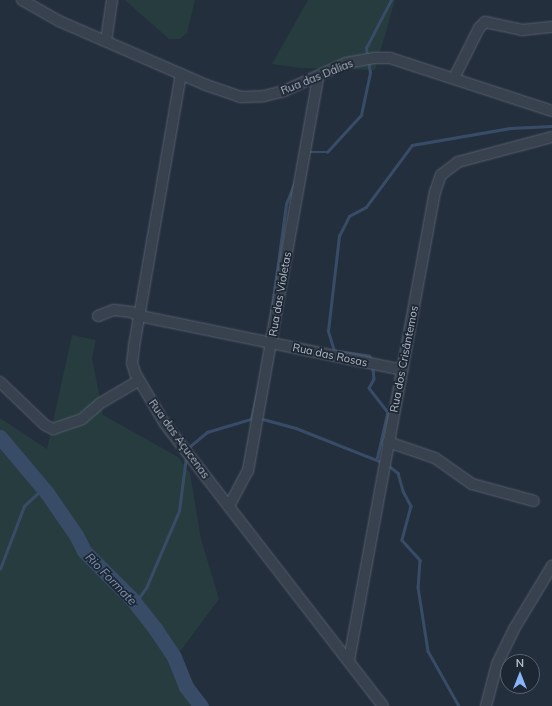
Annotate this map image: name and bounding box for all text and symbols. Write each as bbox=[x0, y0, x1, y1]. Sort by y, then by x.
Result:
street label: Rua das Dálias bbox=[279, 56, 355, 98]
street label: Rua das Violetas bbox=[266, 250, 294, 338]
street label: Rua dos Crisântemos bbox=[387, 305, 421, 413]
street label: Rua das Rosas bbox=[291, 341, 369, 369]
street label: Rua das Açucenas bbox=[146, 397, 212, 481]
water label: Rio Formate bbox=[82, 550, 140, 608]
north arrow bbox=[500, 654, 540, 694]
text: N bbox=[516, 656, 524, 670]

